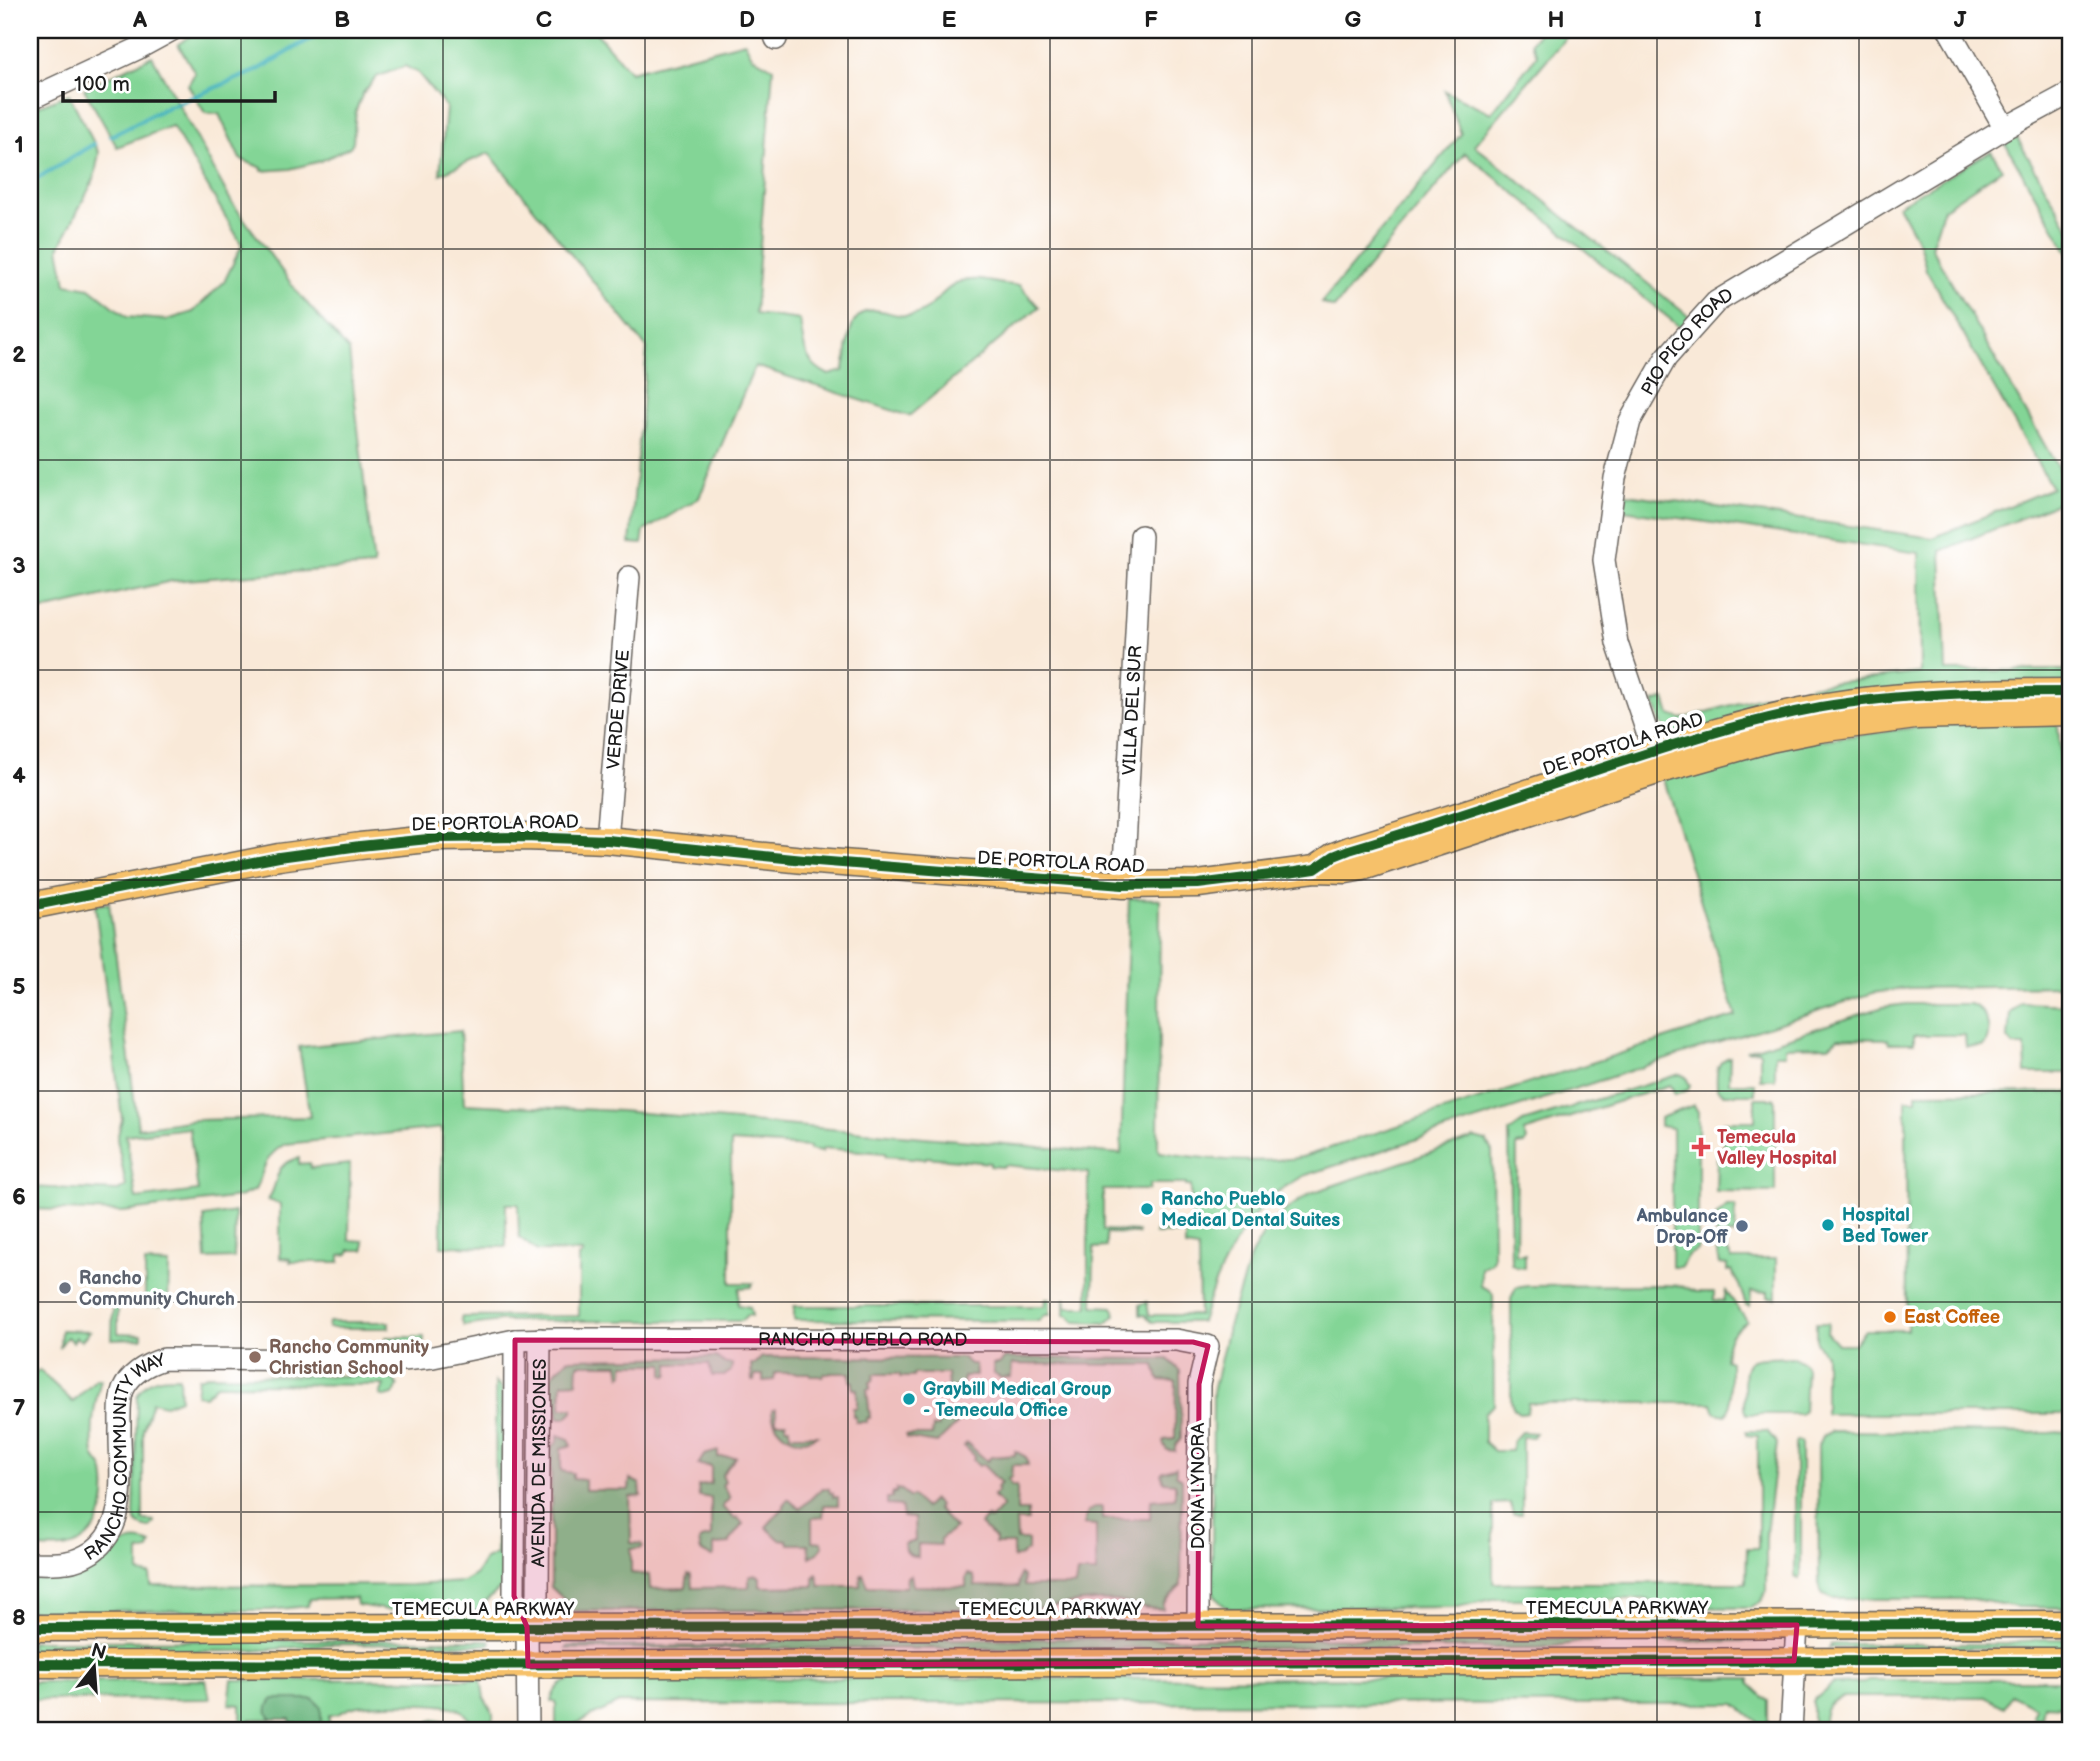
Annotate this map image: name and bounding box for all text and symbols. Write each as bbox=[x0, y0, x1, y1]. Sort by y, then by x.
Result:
text: A bbox=[132, 6, 148, 34]
text: B bbox=[334, 6, 350, 34]
text: C bbox=[536, 6, 552, 34]
text: D bbox=[739, 6, 755, 34]
text: E bbox=[942, 6, 957, 34]
text: F bbox=[1144, 6, 1158, 34]
text: G bbox=[1345, 6, 1362, 34]
text: H bbox=[1547, 6, 1565, 34]
text: I bbox=[1754, 6, 1762, 34]
text: J bbox=[1954, 6, 1967, 34]
scale bar bbox=[63, 60, 275, 104]
text: 100 m bbox=[74, 72, 130, 97]
text: 1 bbox=[14, 131, 24, 159]
street label: PIO PICO ROAD bbox=[1637, 284, 1737, 399]
text: 2 bbox=[12, 341, 26, 369]
text: 3 bbox=[12, 552, 26, 580]
street label: VILLA DEL SUR bbox=[1119, 645, 1146, 776]
street label: VERDE DRIVE bbox=[603, 649, 634, 770]
street label: DE PORTOLA ROAD bbox=[1540, 709, 1706, 780]
text: 4 bbox=[12, 762, 26, 790]
street label: DE PORTOLA ROAD bbox=[411, 812, 579, 835]
street label: DE PORTOLA ROAD bbox=[977, 848, 1145, 877]
text: 5 bbox=[12, 973, 26, 1001]
place label: Temecula Valley Hospital bbox=[1717, 1127, 1837, 1169]
marker: Temecula Valley Hospital bbox=[1691, 1137, 1711, 1157]
text: 6 bbox=[12, 1183, 26, 1211]
place label: Rancho Pueblo Medical Dental Suites bbox=[1161, 1189, 1340, 1231]
marker: Rancho Pueblo Medical Dental Suites bbox=[1139, 1201, 1155, 1217]
place label: Hospital Bed Tower bbox=[1842, 1205, 1929, 1247]
place label: Ambulance Drop-Off bbox=[1636, 1206, 1728, 1248]
marker: Hospital Bed Tower bbox=[1820, 1217, 1836, 1233]
marker: Ambulance Drop-Off bbox=[1734, 1218, 1750, 1234]
place label: Rancho Community Church bbox=[79, 1268, 235, 1310]
marker: Rancho Community Church bbox=[57, 1280, 73, 1296]
place label: East Coffee bbox=[1904, 1307, 2000, 1328]
marker: East Coffee bbox=[1882, 1309, 1898, 1325]
street label: RANCHO PUEBLO ROAD bbox=[758, 1329, 967, 1351]
place label: Rancho Community Christian School bbox=[269, 1337, 430, 1379]
street label: RANCHO COMMUNITY WAY bbox=[81, 1349, 169, 1565]
marker: Rancho Community Christian School bbox=[247, 1349, 263, 1365]
street label: AVENIDA DE MISSIONES bbox=[528, 1358, 551, 1567]
place label: Graybill Medical Group - Temecula Office bbox=[923, 1379, 1111, 1421]
marker: Graybill Medical Group - Temecula Office bbox=[901, 1391, 917, 1407]
text: 7 bbox=[13, 1394, 26, 1422]
street label: DONA LYNORA bbox=[1188, 1423, 1209, 1549]
street label: TEMECULA PARKWAY bbox=[1526, 1598, 1709, 1619]
street label: TEMECULA PARKWAY bbox=[392, 1599, 575, 1620]
street label: TEMECULA PARKWAY bbox=[959, 1599, 1142, 1620]
text: 8 bbox=[12, 1604, 26, 1632]
north arrow bbox=[60, 1632, 130, 1702]
text: N bbox=[88, 1639, 109, 1665]

